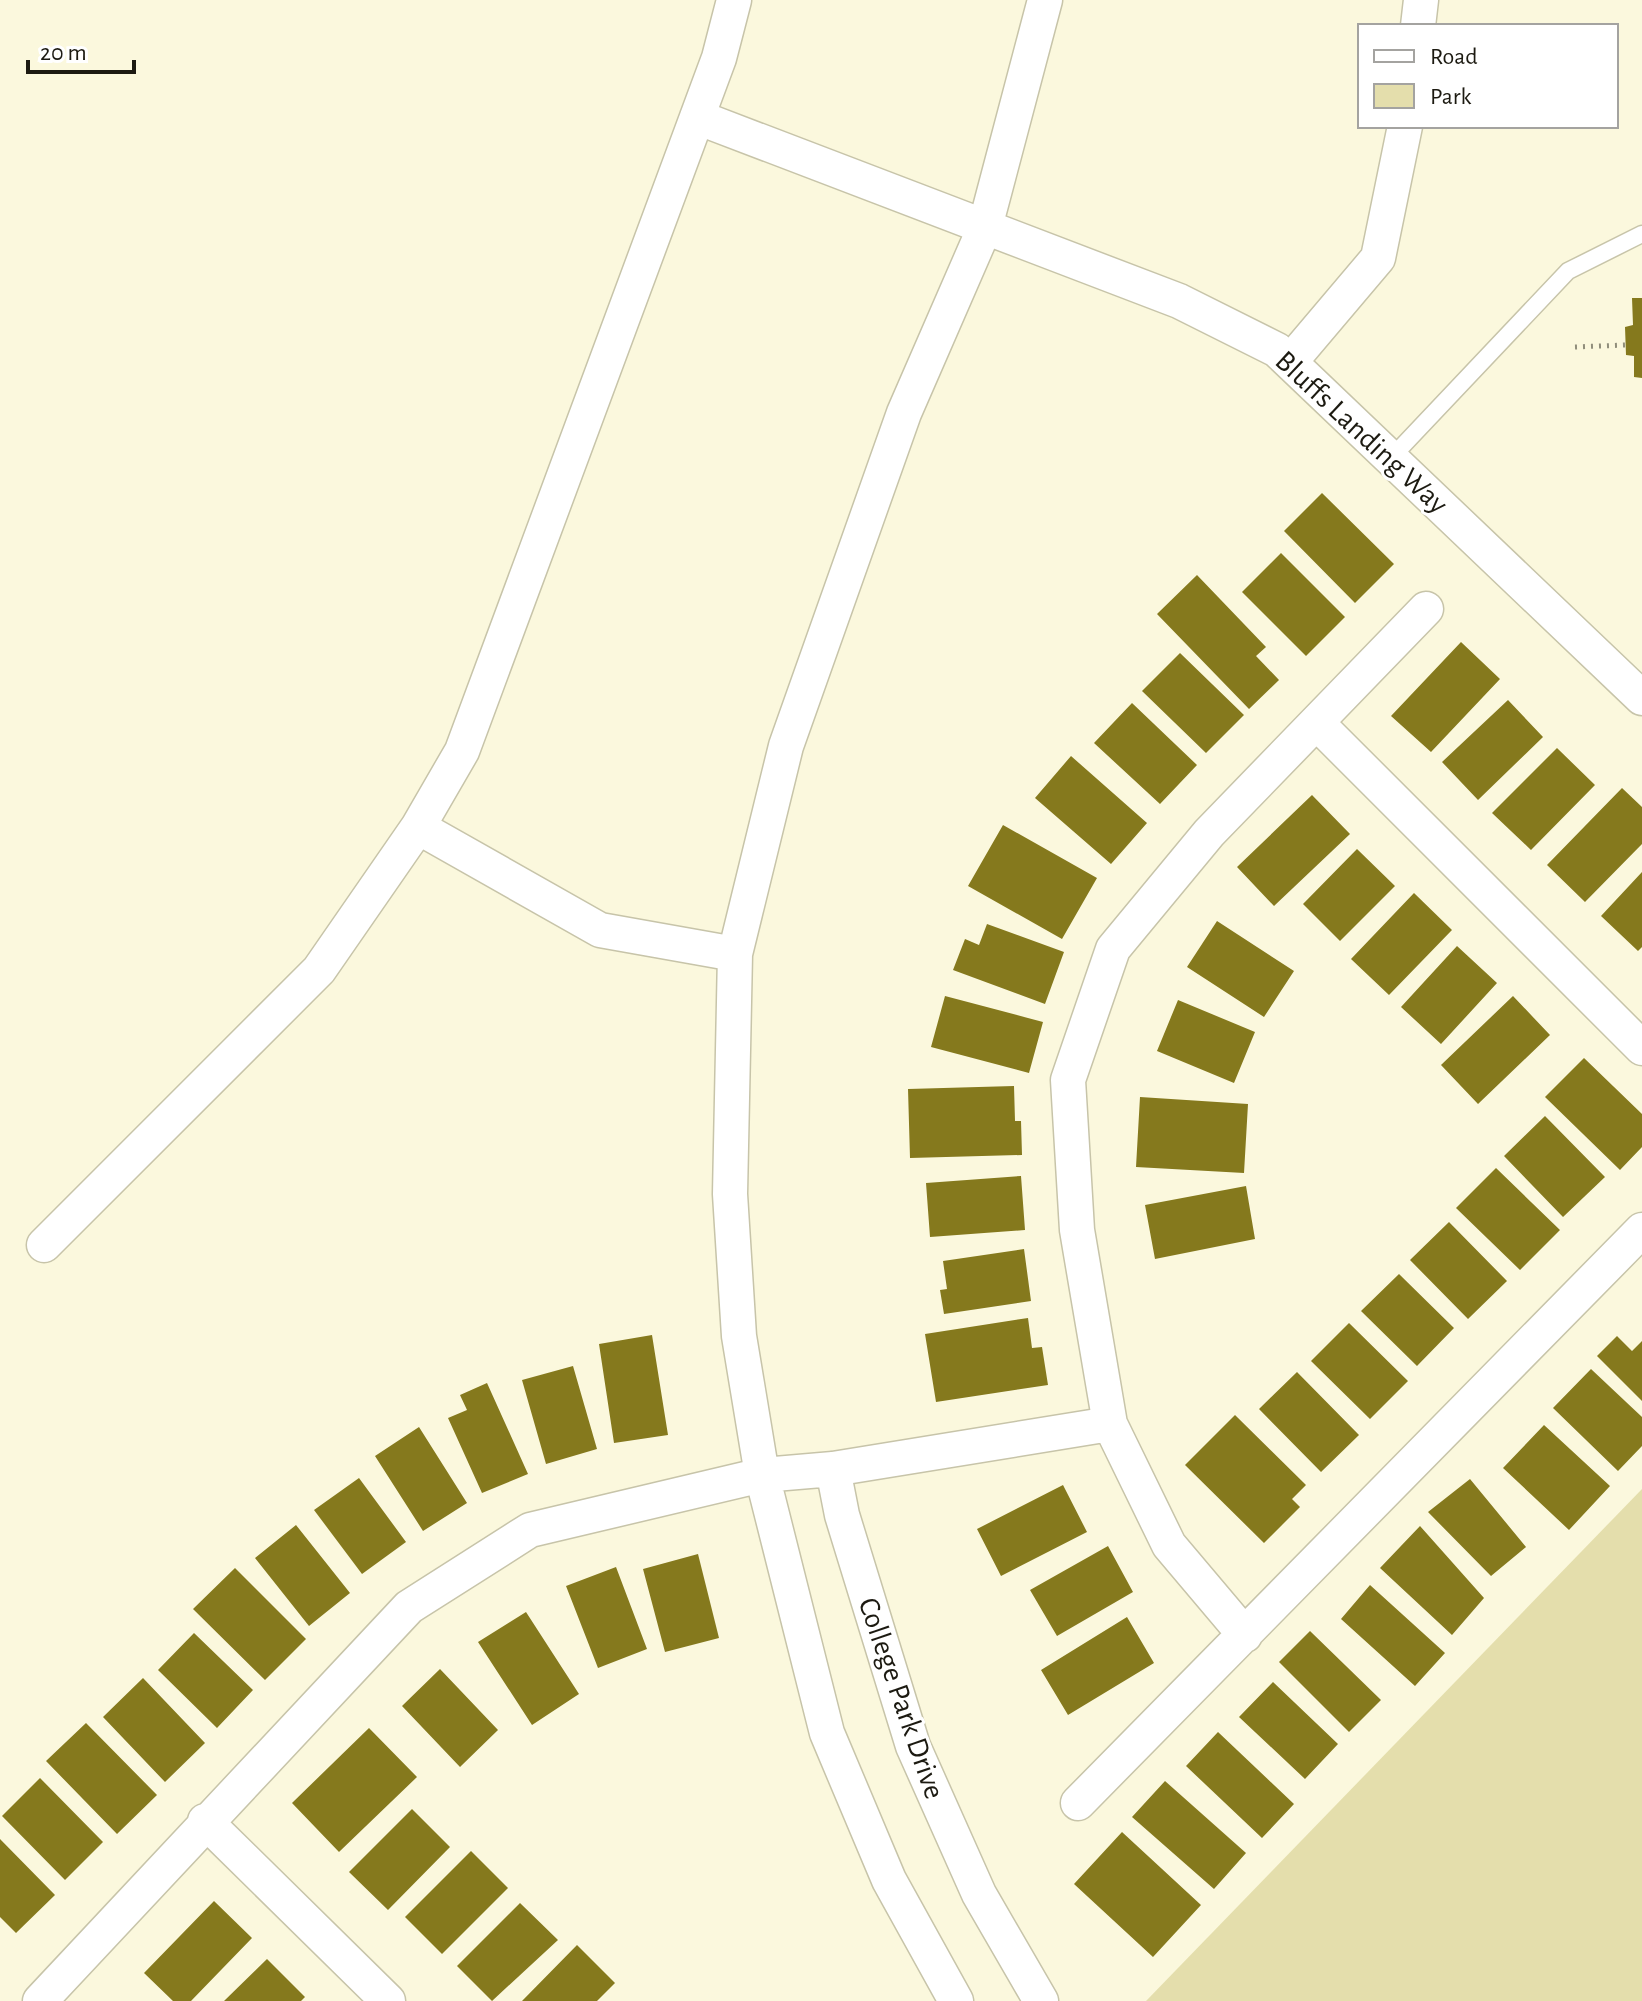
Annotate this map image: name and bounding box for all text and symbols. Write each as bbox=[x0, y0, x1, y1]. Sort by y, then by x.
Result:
scale bar bbox=[28, 24, 134, 74]
legend bbox=[1358, 24, 1618, 128]
text: 20 m bbox=[40, 41, 87, 65]
text: Road bbox=[1430, 45, 1478, 69]
text: Park bbox=[1430, 85, 1471, 109]
street label: Bluffs Landing Way bbox=[1269, 346, 1453, 520]
street label: College Park Drive bbox=[853, 1594, 950, 1803]

